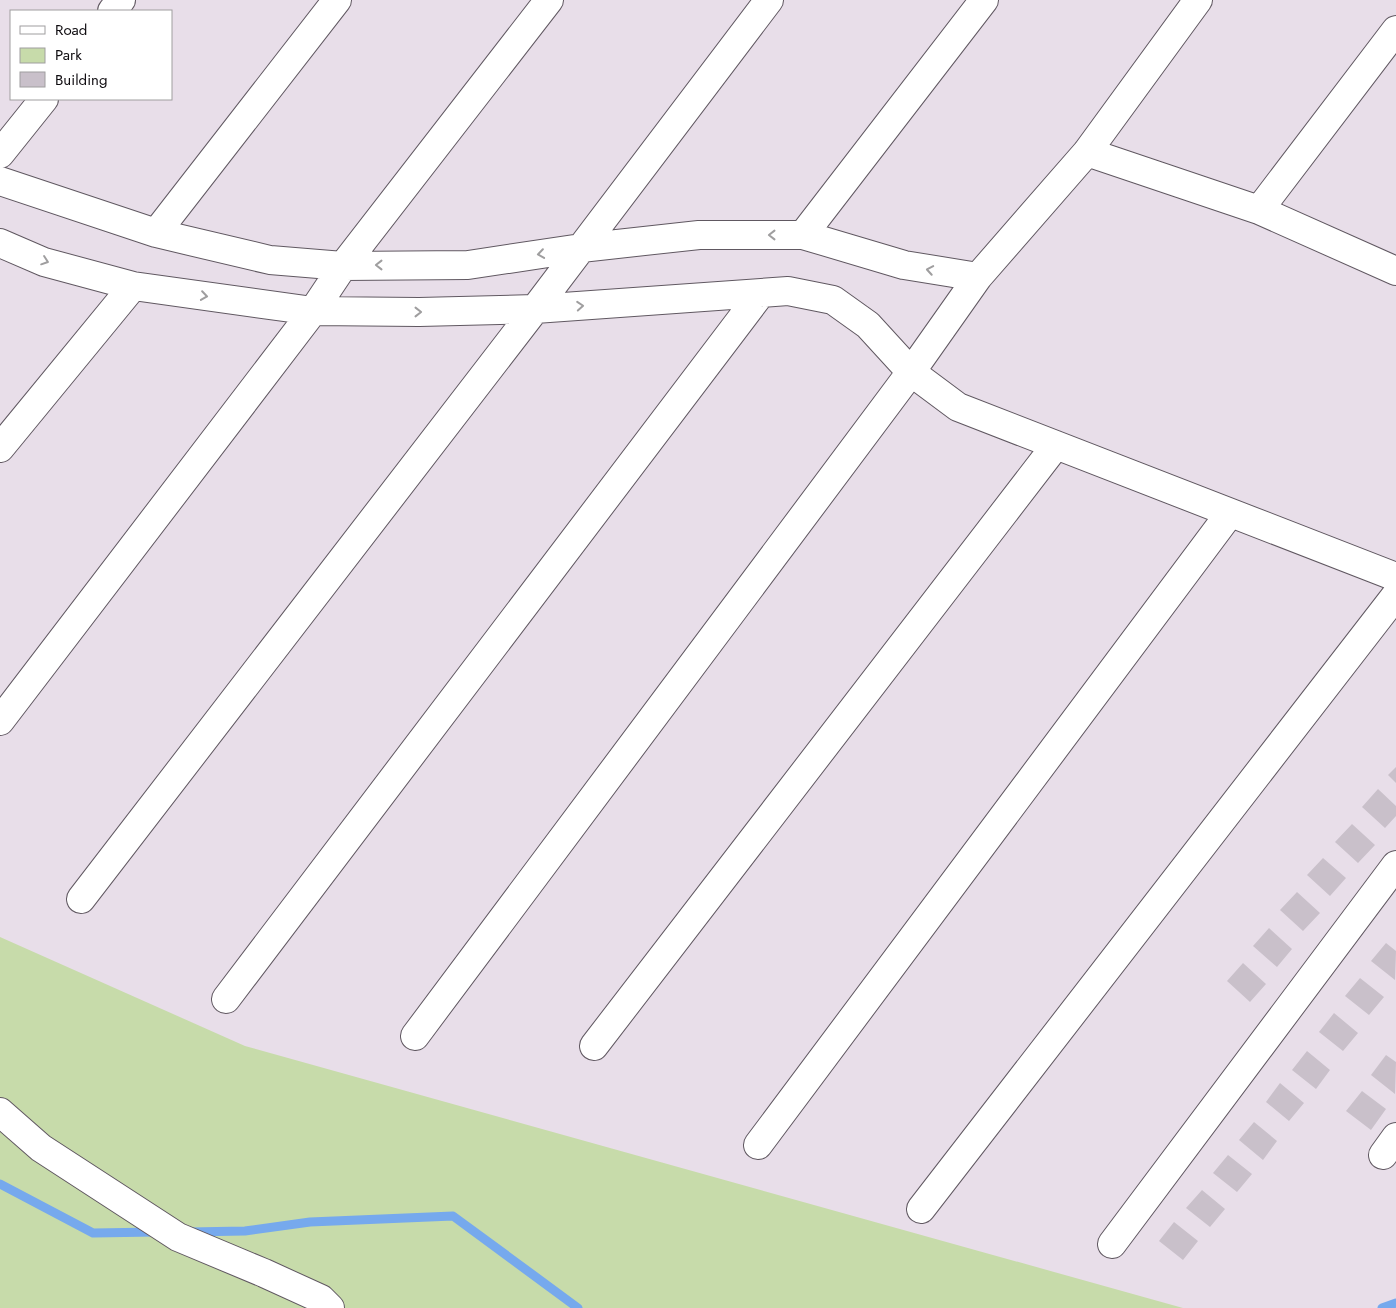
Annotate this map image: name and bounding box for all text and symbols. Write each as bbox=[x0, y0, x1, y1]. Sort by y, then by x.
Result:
legend bbox=[10, 10, 172, 100]
text: Road bbox=[55, 19, 87, 41]
text: Park bbox=[55, 44, 82, 66]
text: Building bbox=[55, 69, 107, 91]
one-way arrow bbox=[768, 230, 776, 240]
one-way arrow bbox=[537, 248, 545, 259]
one-way arrow bbox=[40, 255, 49, 265]
one-way arrow bbox=[375, 260, 382, 270]
one-way arrow bbox=[925, 266, 934, 276]
one-way arrow bbox=[199, 290, 208, 300]
one-way arrow bbox=[576, 301, 584, 312]
one-way arrow bbox=[414, 307, 422, 317]

